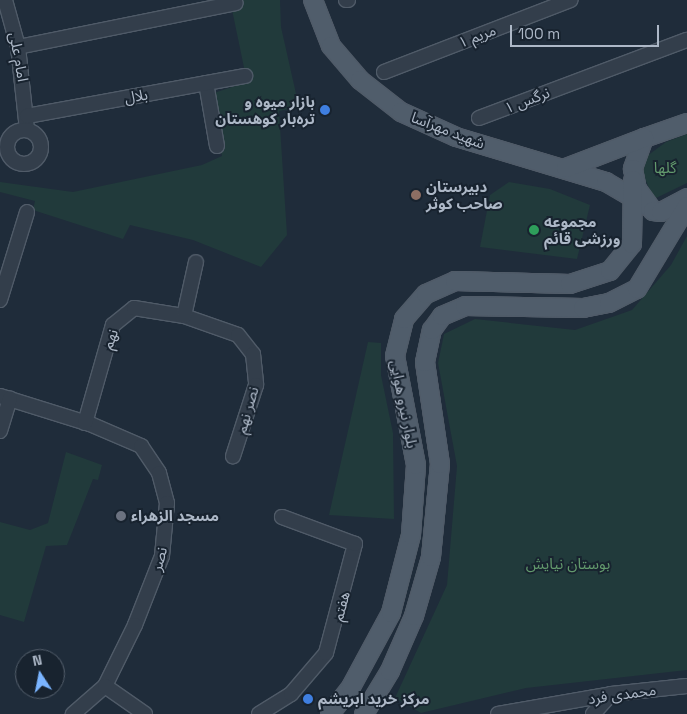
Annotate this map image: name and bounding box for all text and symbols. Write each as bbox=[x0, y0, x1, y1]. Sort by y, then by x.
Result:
scale bar bbox=[512, 15, 661, 47]
street label: مریم ۱ bbox=[456, 21, 498, 51]
text: 100 m bbox=[518, 24, 560, 43]
street label: امام علی bbox=[6, 31, 32, 83]
street label: نرگس ۱ bbox=[502, 83, 552, 117]
street label: بلال bbox=[123, 85, 149, 107]
place label: بازار میوه و تره‌بار کوهستان bbox=[215, 92, 315, 127]
marker: بازار میوه و تره‌بار کوهستان bbox=[319, 104, 331, 116]
street label: شهید مهرآسا bbox=[409, 108, 487, 152]
park label: گلها bbox=[654, 159, 676, 177]
place label: دبيرستان صاحب كوثر bbox=[426, 177, 503, 212]
marker: دبيرستان صاحب كوثر bbox=[410, 189, 422, 201]
place label: مجموعه ورزشی قائم bbox=[544, 212, 620, 247]
marker: مجموعه ورزشی قائم bbox=[528, 224, 540, 236]
street label: نهم bbox=[98, 326, 122, 352]
street label: بلوار نیرو هوایی bbox=[387, 358, 421, 450]
street label: نصر نهم bbox=[232, 384, 262, 436]
place label: مسجد الزهراء bbox=[131, 507, 219, 525]
marker: مسجد الزهراء bbox=[115, 510, 127, 522]
street label: نصر bbox=[147, 545, 171, 573]
park label: بوستان نیایش bbox=[526, 555, 610, 573]
street label: هفتم bbox=[328, 589, 354, 623]
north arrow bbox=[15, 649, 65, 699]
text: N bbox=[31, 651, 44, 670]
street label: محمدی فرد bbox=[587, 680, 657, 708]
place label: مرکز خرید ابریشم bbox=[318, 690, 429, 708]
marker: مرکز خرید ابریشم bbox=[302, 693, 314, 705]

